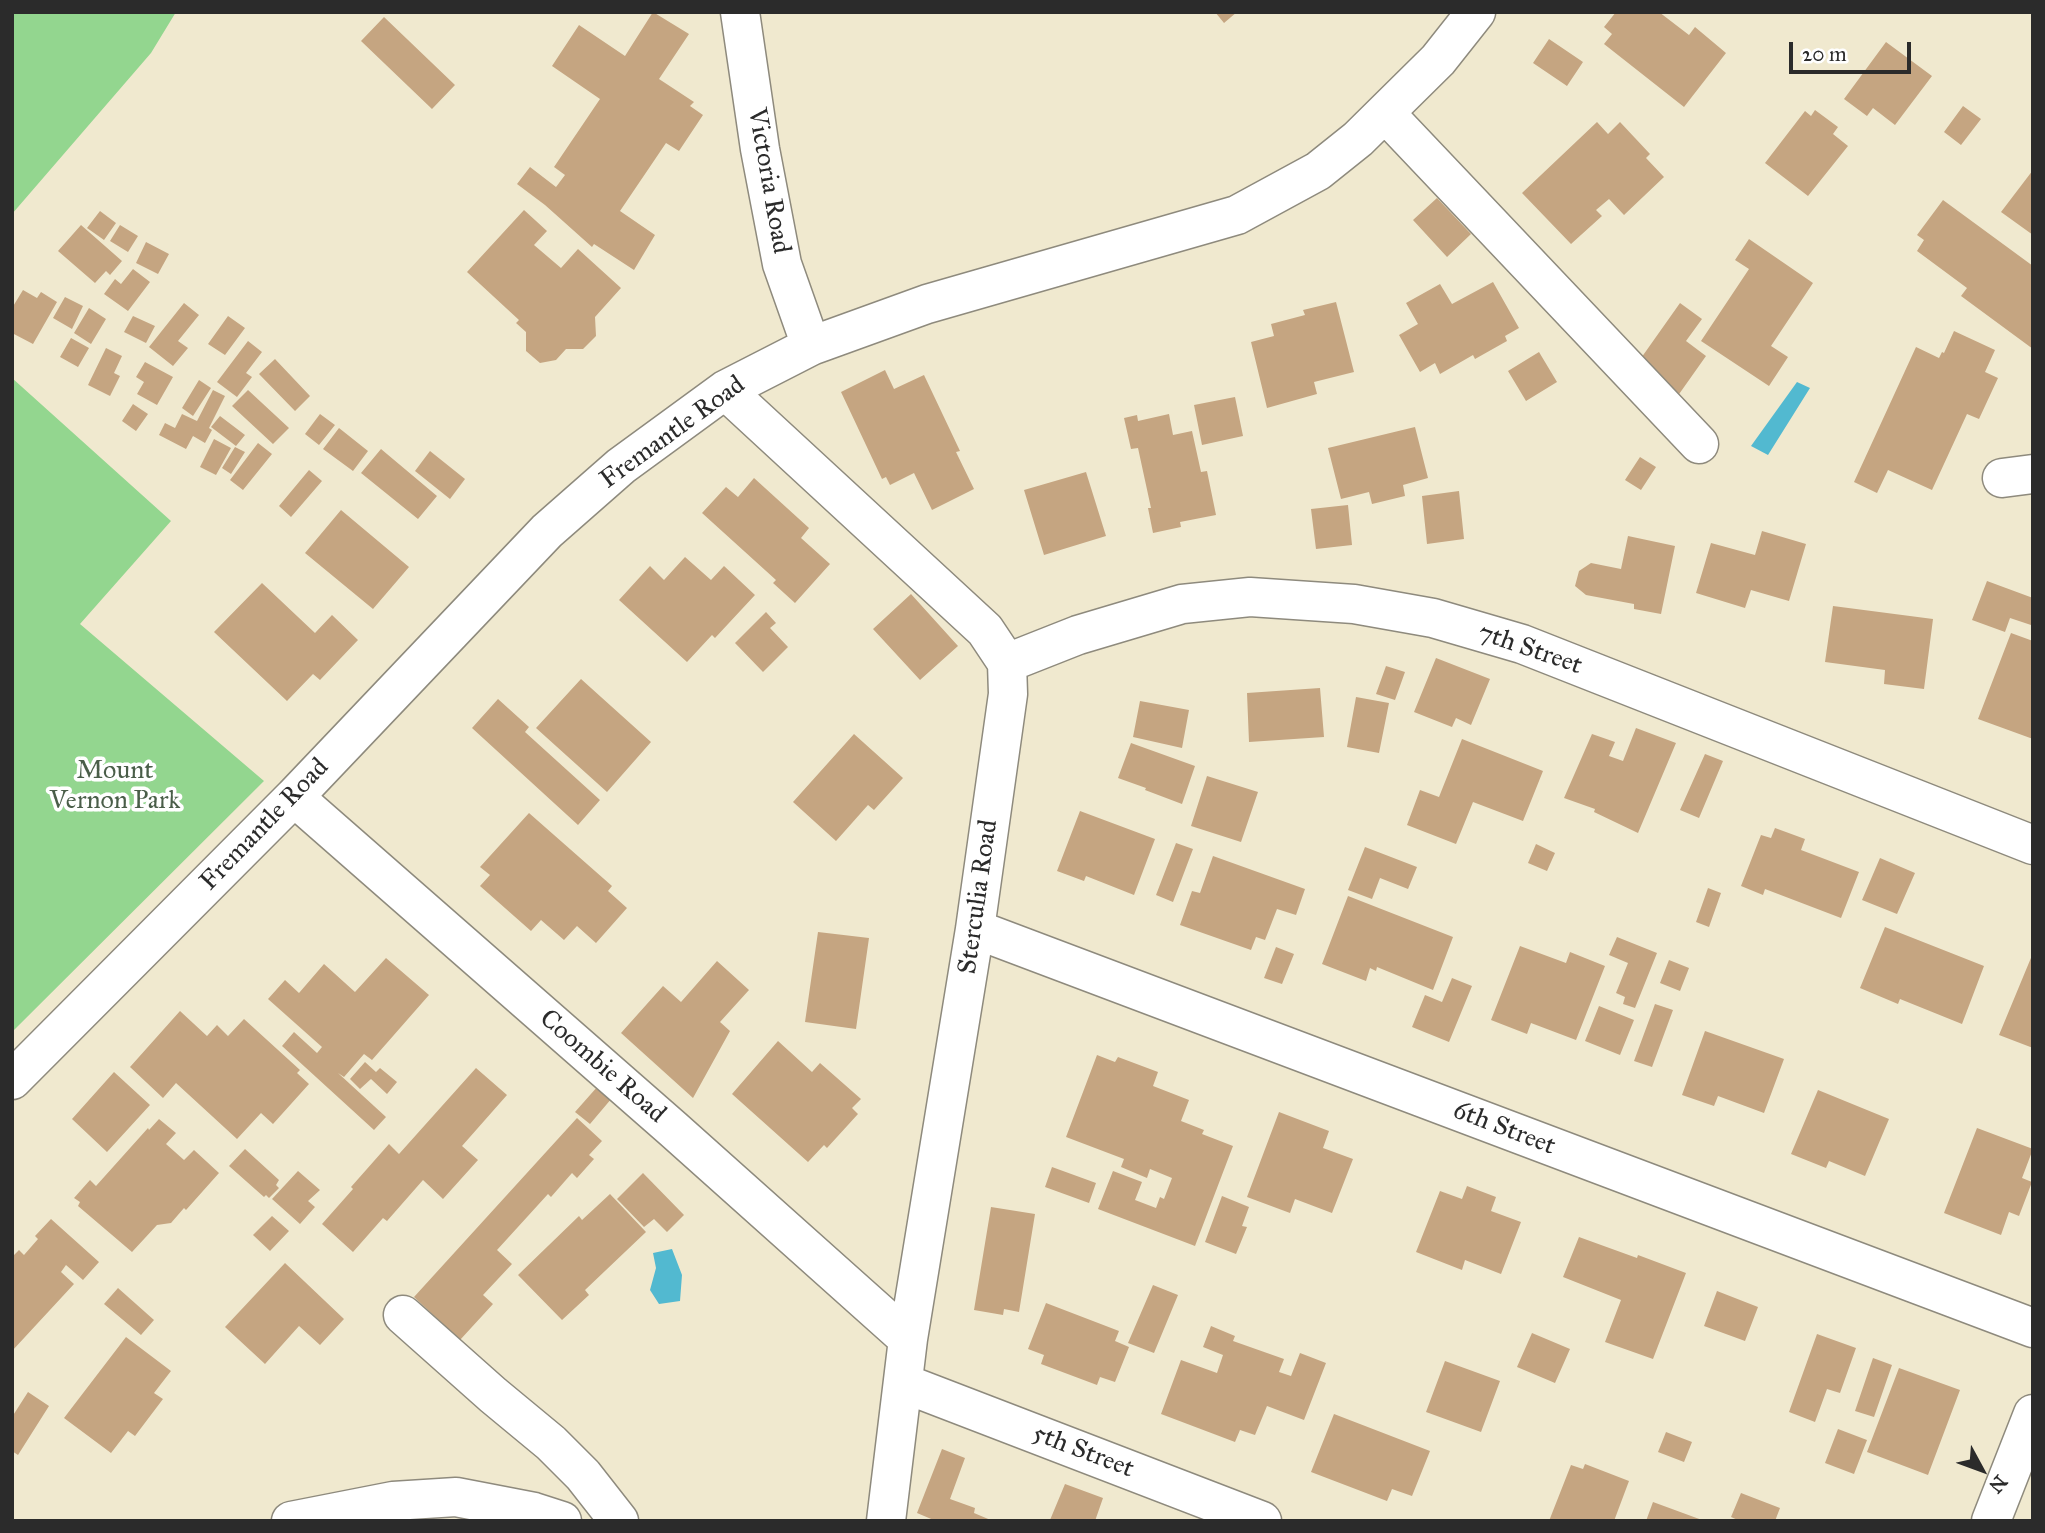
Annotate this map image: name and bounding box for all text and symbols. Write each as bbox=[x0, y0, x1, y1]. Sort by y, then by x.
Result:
scale bar bbox=[1793, 28, 1916, 72]
text: 20 m bbox=[1802, 41, 1847, 67]
street label: Victoria Road bbox=[740, 106, 796, 256]
street label: Fremantle Road bbox=[594, 370, 752, 496]
street label: 7th Street bbox=[1474, 618, 1586, 682]
street label: Fremantle Road bbox=[194, 752, 336, 898]
park label: Mount Vernon Park bbox=[50, 756, 180, 818]
street label: Sterculia Road bbox=[953, 818, 1005, 976]
street label: Coombie Road bbox=[532, 1004, 672, 1130]
street label: 6th Street bbox=[1448, 1095, 1560, 1163]
street label: 5th Street bbox=[1028, 1418, 1138, 1486]
north arrow bbox=[1947, 1435, 2017, 1505]
text: N bbox=[1984, 1470, 2012, 1498]

